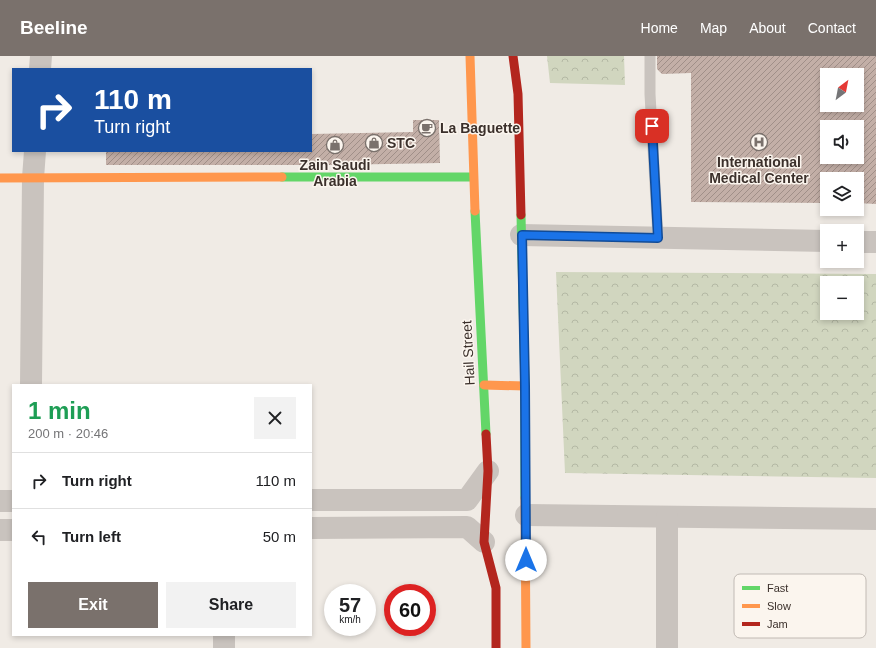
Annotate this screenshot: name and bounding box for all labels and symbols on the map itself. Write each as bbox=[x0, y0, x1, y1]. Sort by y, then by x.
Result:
north arrow bbox=[820, 68, 864, 112]
pin bbox=[635, 109, 669, 143]
cafe icon: La Baguette bbox=[417, 118, 437, 138]
place label: La Baguette bbox=[440, 120, 520, 136]
hospital icon: International Medical Center bbox=[749, 132, 769, 152]
shop icon: STC bbox=[364, 133, 384, 153]
shop icon: Zain Saudi Arabia bbox=[325, 135, 345, 155]
place label: STC bbox=[387, 135, 415, 151]
place label: International Medical Center bbox=[709, 154, 809, 186]
place label: Zain Saudi Arabia bbox=[300, 157, 370, 189]
street label: Hail Street bbox=[458, 320, 478, 386]
position arrow bbox=[505, 539, 547, 581]
legend bbox=[734, 574, 866, 638]
text: Fast bbox=[767, 582, 788, 594]
speed limit sign: 60 bbox=[384, 584, 436, 636]
text: Slow bbox=[767, 600, 791, 612]
text: Jam bbox=[767, 618, 788, 630]

